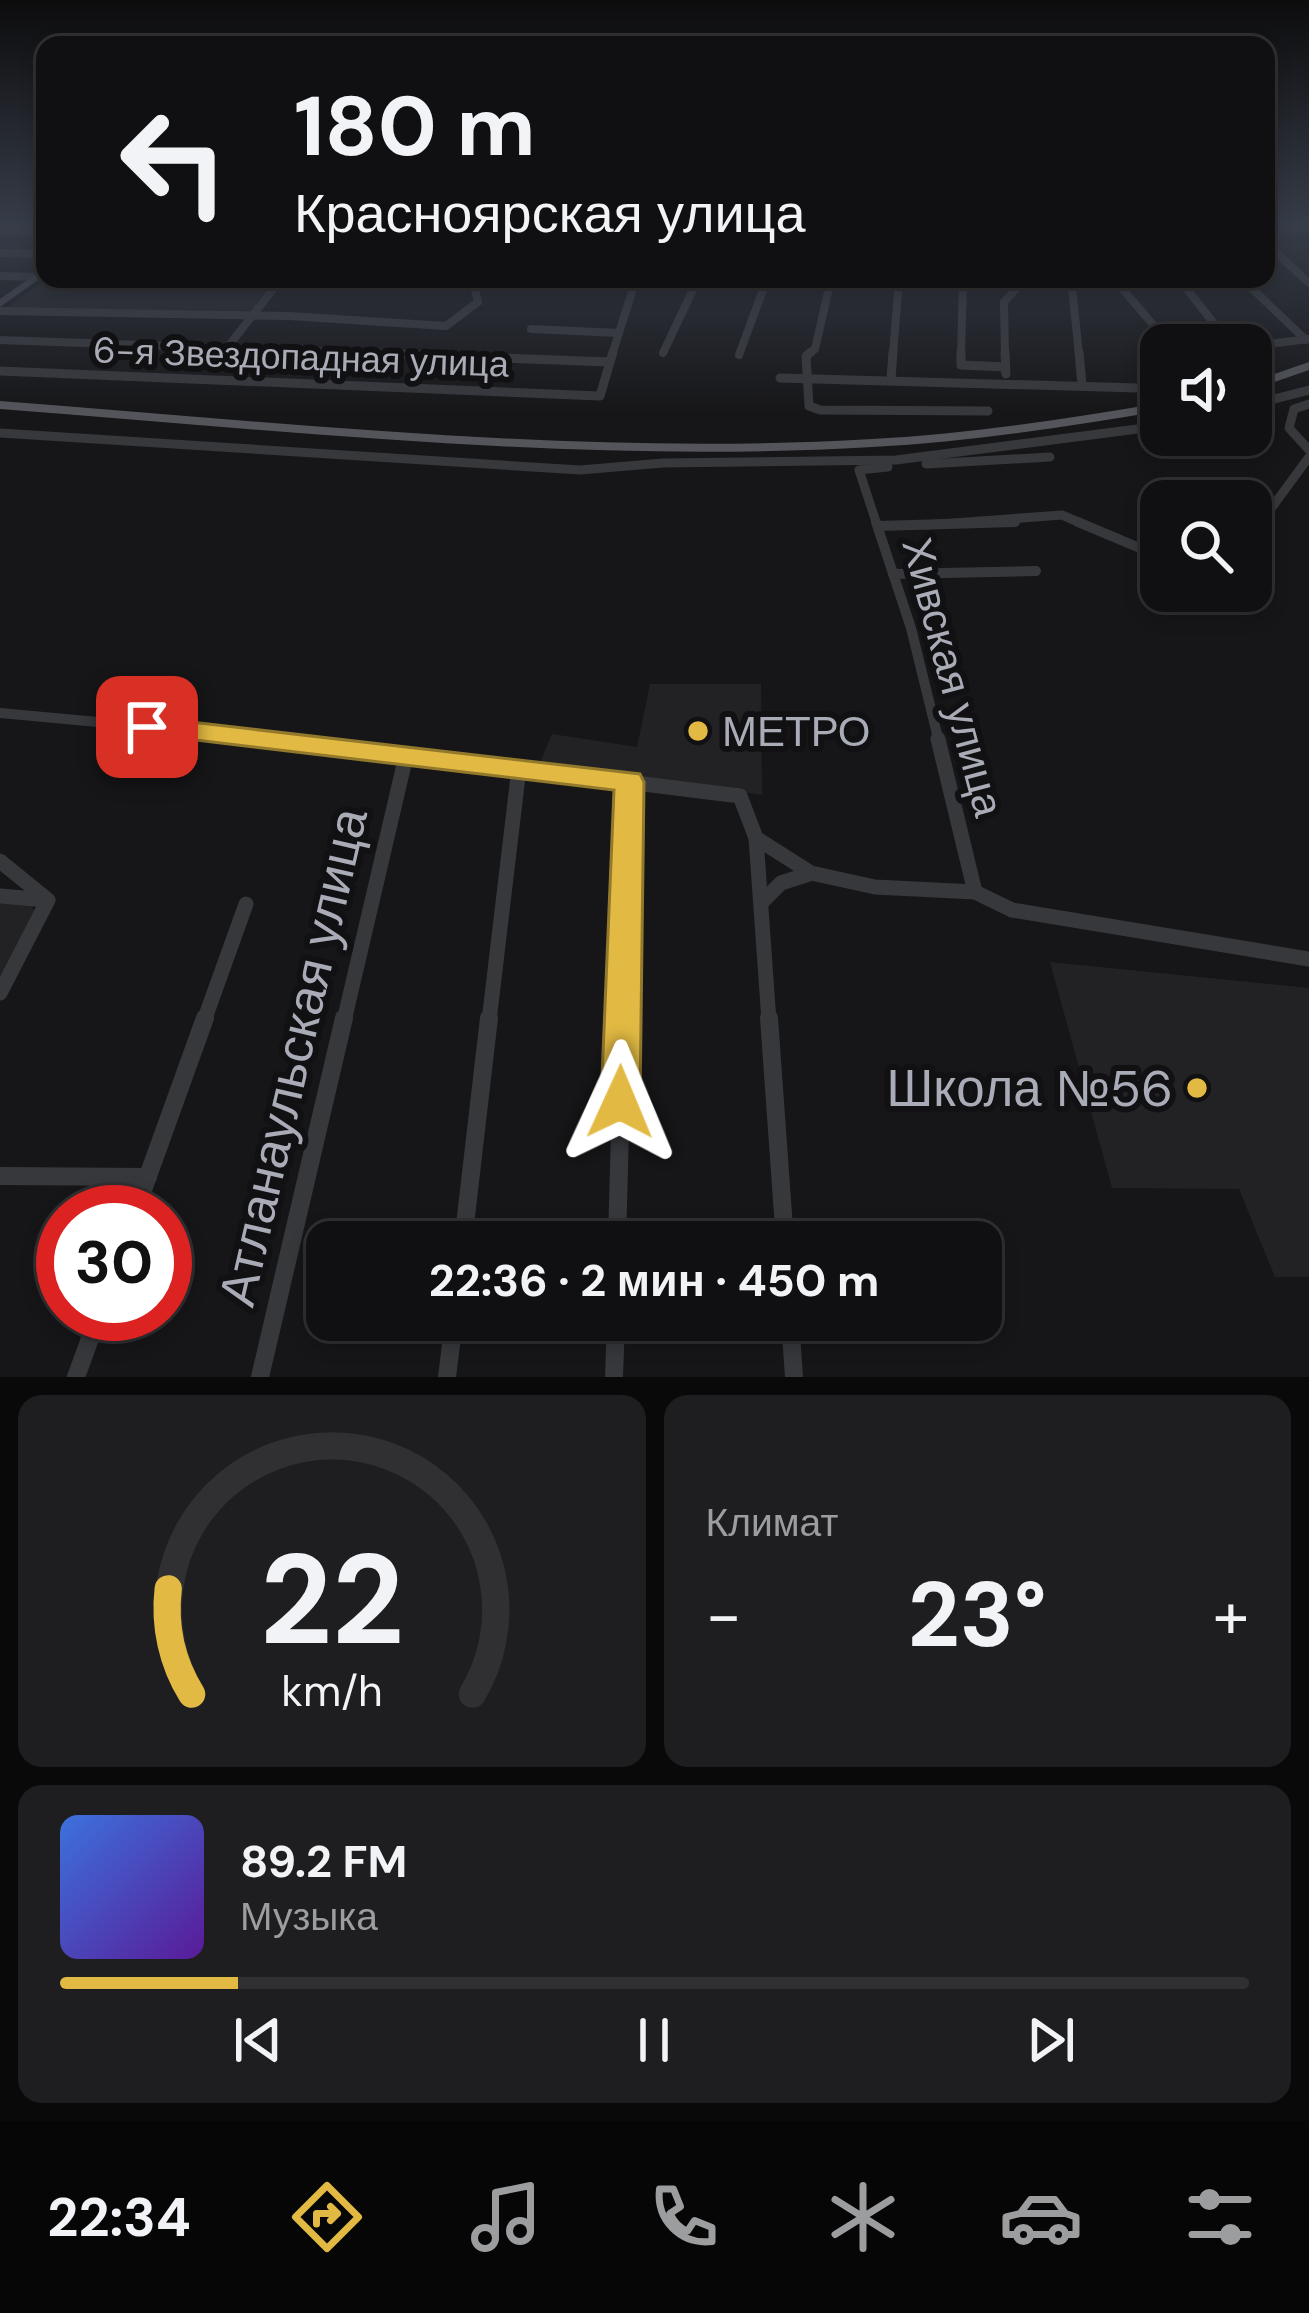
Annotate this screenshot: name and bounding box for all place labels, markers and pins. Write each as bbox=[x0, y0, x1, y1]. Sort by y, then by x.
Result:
pin bbox=[96, 676, 198, 778]
place label: МЕТРО bbox=[722, 704, 870, 759]
marker: МЕТРО bbox=[685, 718, 711, 744]
place label: Школа №56 bbox=[887, 1055, 1173, 1122]
marker: Школа №56 bbox=[1184, 1075, 1210, 1101]

